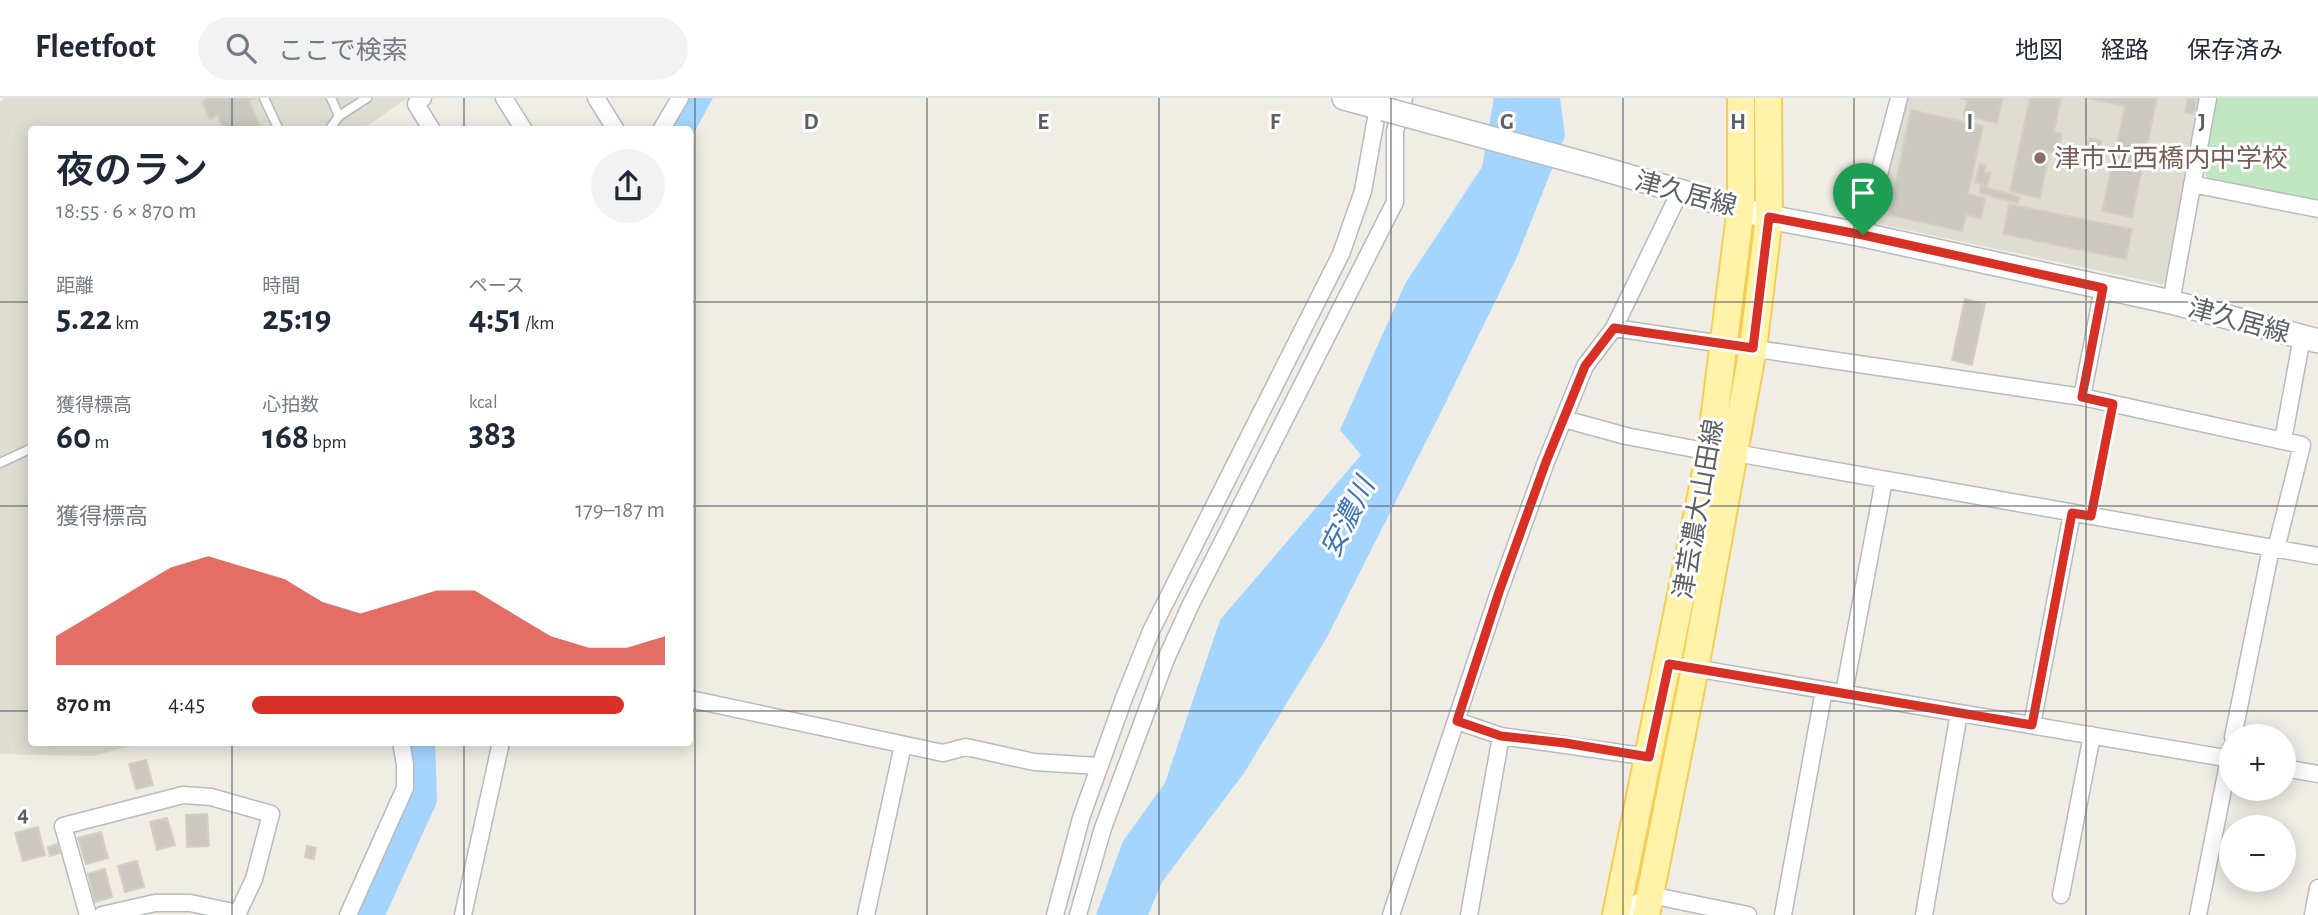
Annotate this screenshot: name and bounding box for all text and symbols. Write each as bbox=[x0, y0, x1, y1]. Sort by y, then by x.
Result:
search box bbox=[198, 17, 688, 80]
icon: search bbox=[222, 29, 260, 67]
text: Fleetfoot bbox=[35, 31, 156, 64]
text: ここで検索 bbox=[278, 38, 408, 64]
text: 地図 bbox=[2015, 39, 2063, 63]
text: 経路 bbox=[2101, 39, 2149, 63]
text: 保存済み bbox=[2187, 39, 2283, 63]
text: D bbox=[803, 111, 819, 134]
text: E bbox=[1037, 111, 1049, 134]
text: F bbox=[1270, 111, 1281, 134]
text: G bbox=[1500, 111, 1514, 134]
text: H bbox=[1730, 111, 1746, 134]
text: I bbox=[1967, 111, 1973, 134]
text: J bbox=[2198, 111, 2206, 134]
place label: 津市立西橋内中学校 bbox=[2054, 144, 2288, 172]
button: share bbox=[591, 149, 665, 223]
marker: 津市立西橋内中学校 bbox=[2032, 150, 2048, 166]
text: 夜のラン bbox=[56, 153, 208, 191]
pin bbox=[1833, 163, 1893, 235]
street label: 津久居線 bbox=[1632, 166, 1740, 220]
icon: arrive bbox=[1844, 174, 1882, 212]
text: 18:55 · 6 × 870 m bbox=[56, 200, 196, 223]
text: 距離 bbox=[56, 277, 94, 296]
text: 時間 bbox=[262, 277, 300, 296]
text: ペース bbox=[469, 277, 525, 296]
street label: 津久居線 bbox=[2185, 293, 2293, 347]
text: 5.22 bbox=[56, 301, 112, 336]
text: 25:19 bbox=[262, 301, 331, 336]
text: 4:51 bbox=[469, 301, 522, 336]
text: km bbox=[112, 314, 139, 333]
text: /km bbox=[522, 314, 554, 333]
text: kcal bbox=[469, 393, 498, 412]
text: 獲得標高 bbox=[56, 396, 132, 415]
text: 心拍数 bbox=[262, 396, 319, 415]
text: 383 bbox=[469, 417, 516, 452]
street label: 津芸濃大山田線 bbox=[1669, 417, 1728, 601]
text: 60 bbox=[56, 420, 91, 455]
text: 168 bbox=[262, 420, 309, 455]
text: m bbox=[91, 433, 109, 452]
text: bpm bbox=[309, 433, 347, 452]
water label: 安濃川 bbox=[1315, 471, 1382, 562]
text: 179–187 m bbox=[575, 499, 665, 522]
text: 獲得標高 bbox=[56, 506, 148, 529]
text: 870 m bbox=[56, 693, 111, 716]
text: 4:45 bbox=[168, 693, 205, 716]
map controls bbox=[2219, 724, 2296, 892]
button: + bbox=[2219, 724, 2296, 801]
text: 4 bbox=[17, 803, 29, 826]
button: − bbox=[2219, 815, 2296, 892]

